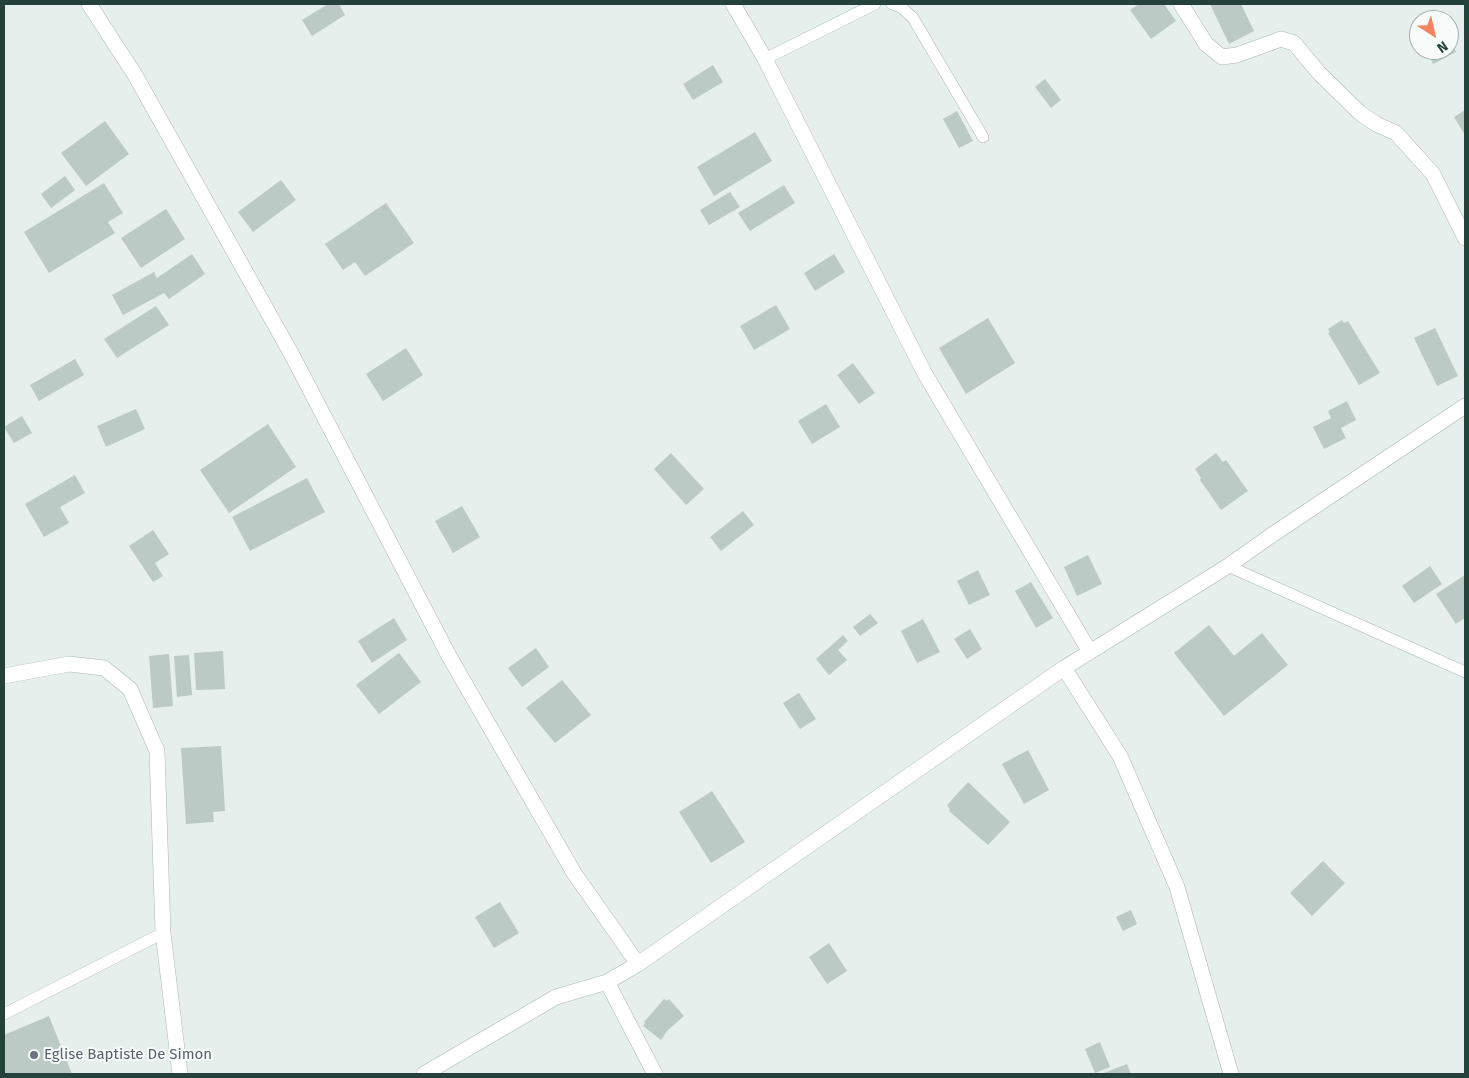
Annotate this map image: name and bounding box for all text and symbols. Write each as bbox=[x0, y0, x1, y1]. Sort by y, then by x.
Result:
north arrow bbox=[1409, 10, 1459, 60]
text: N bbox=[1434, 37, 1451, 57]
place label: Eglise Baptiste De Simon bbox=[44, 1046, 212, 1064]
marker: Eglise Baptiste De Simon bbox=[28, 1049, 40, 1061]

